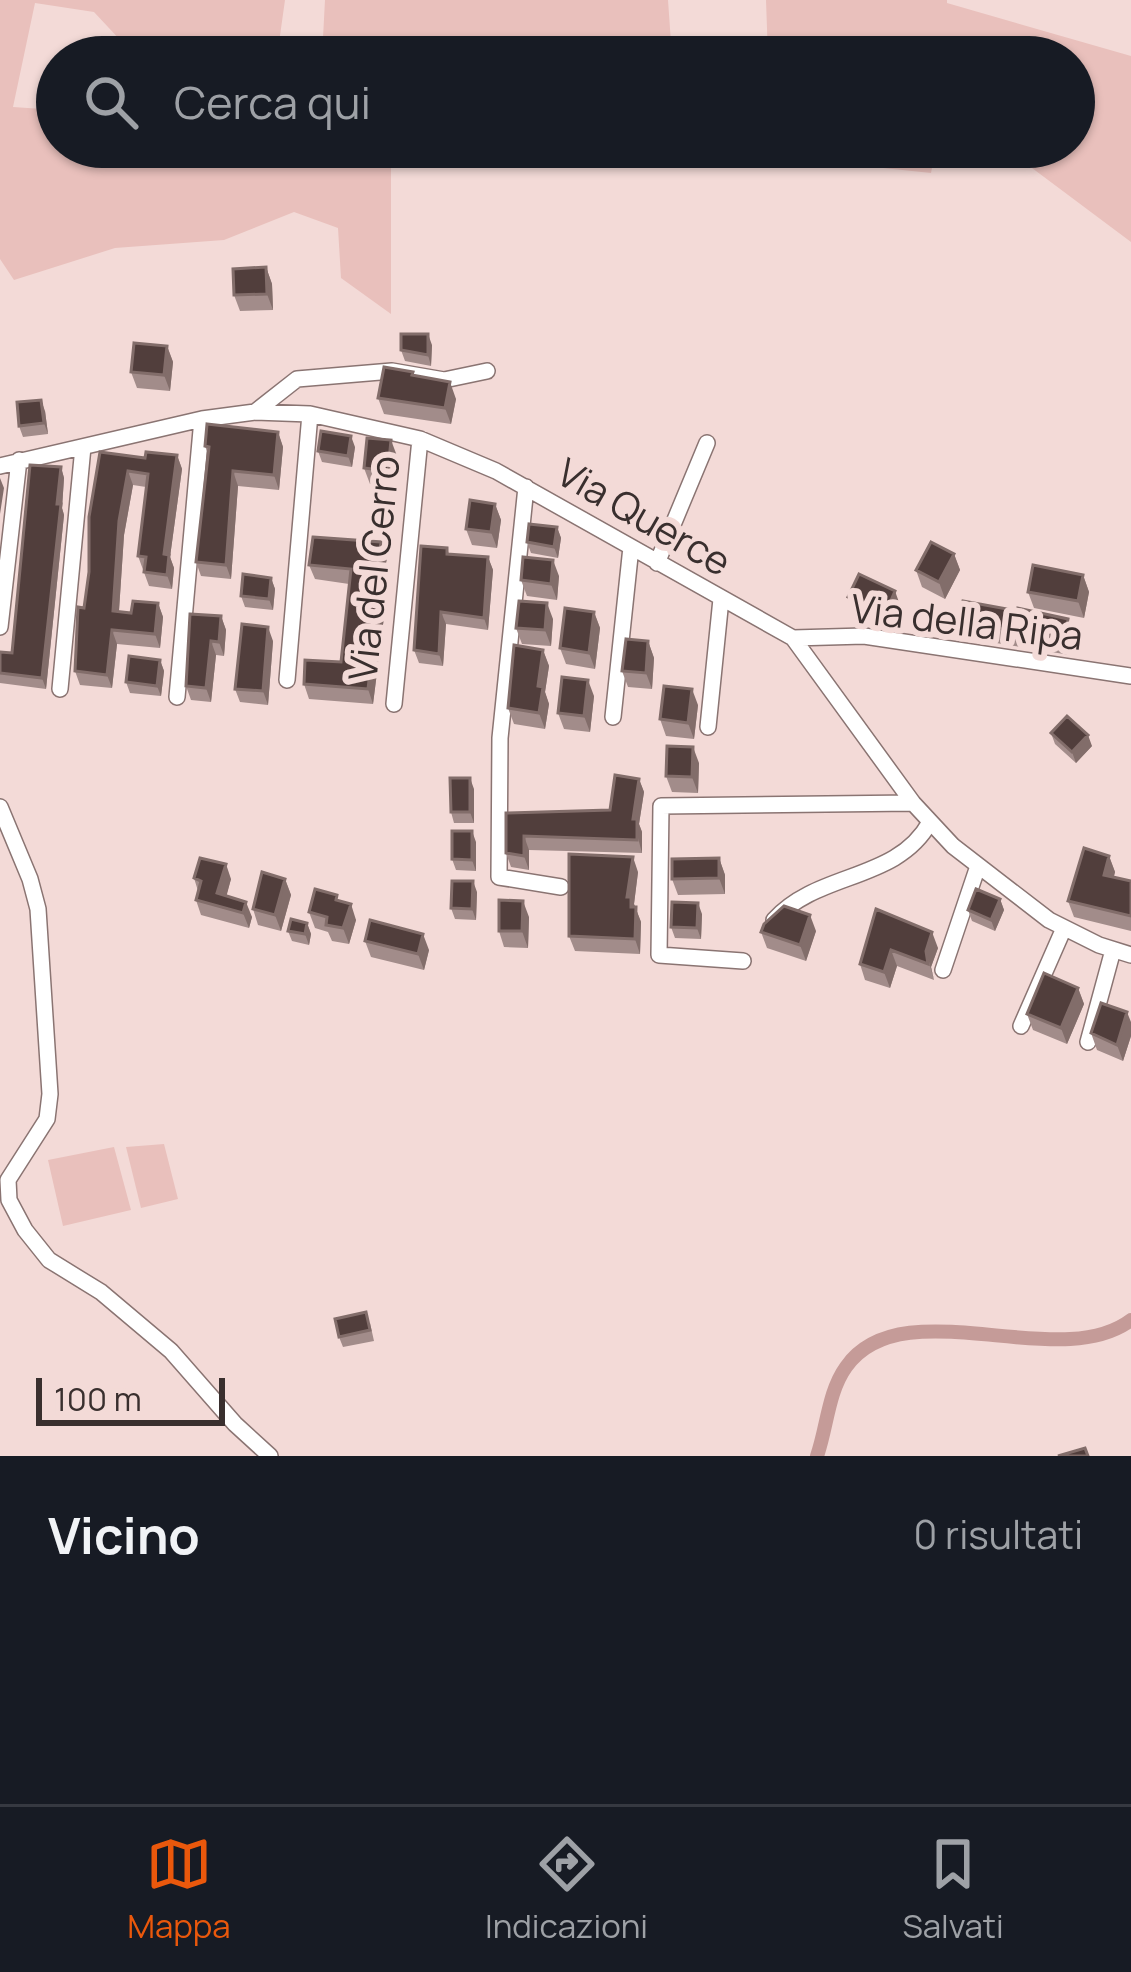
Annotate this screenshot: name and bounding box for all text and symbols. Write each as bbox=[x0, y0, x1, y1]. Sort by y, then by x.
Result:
search box bbox=[36, 36, 1095, 168]
icon: search bbox=[78, 69, 144, 135]
text: Cerca qui bbox=[174, 71, 371, 133]
street label: Via Querce bbox=[547, 445, 742, 588]
street label: Via del Cerro bbox=[334, 453, 412, 683]
street label: Via della Ripa bbox=[848, 580, 1086, 662]
scale bar bbox=[36, 1372, 225, 1425]
text: 100 m bbox=[54, 1376, 142, 1421]
text: Vicino bbox=[48, 1500, 200, 1569]
text: 0 risultati bbox=[913, 1507, 1083, 1561]
tab: Mappa bbox=[127, 1831, 231, 1948]
tab: Indicazioni bbox=[485, 1831, 648, 1948]
tab: Salvati bbox=[902, 1831, 1004, 1948]

